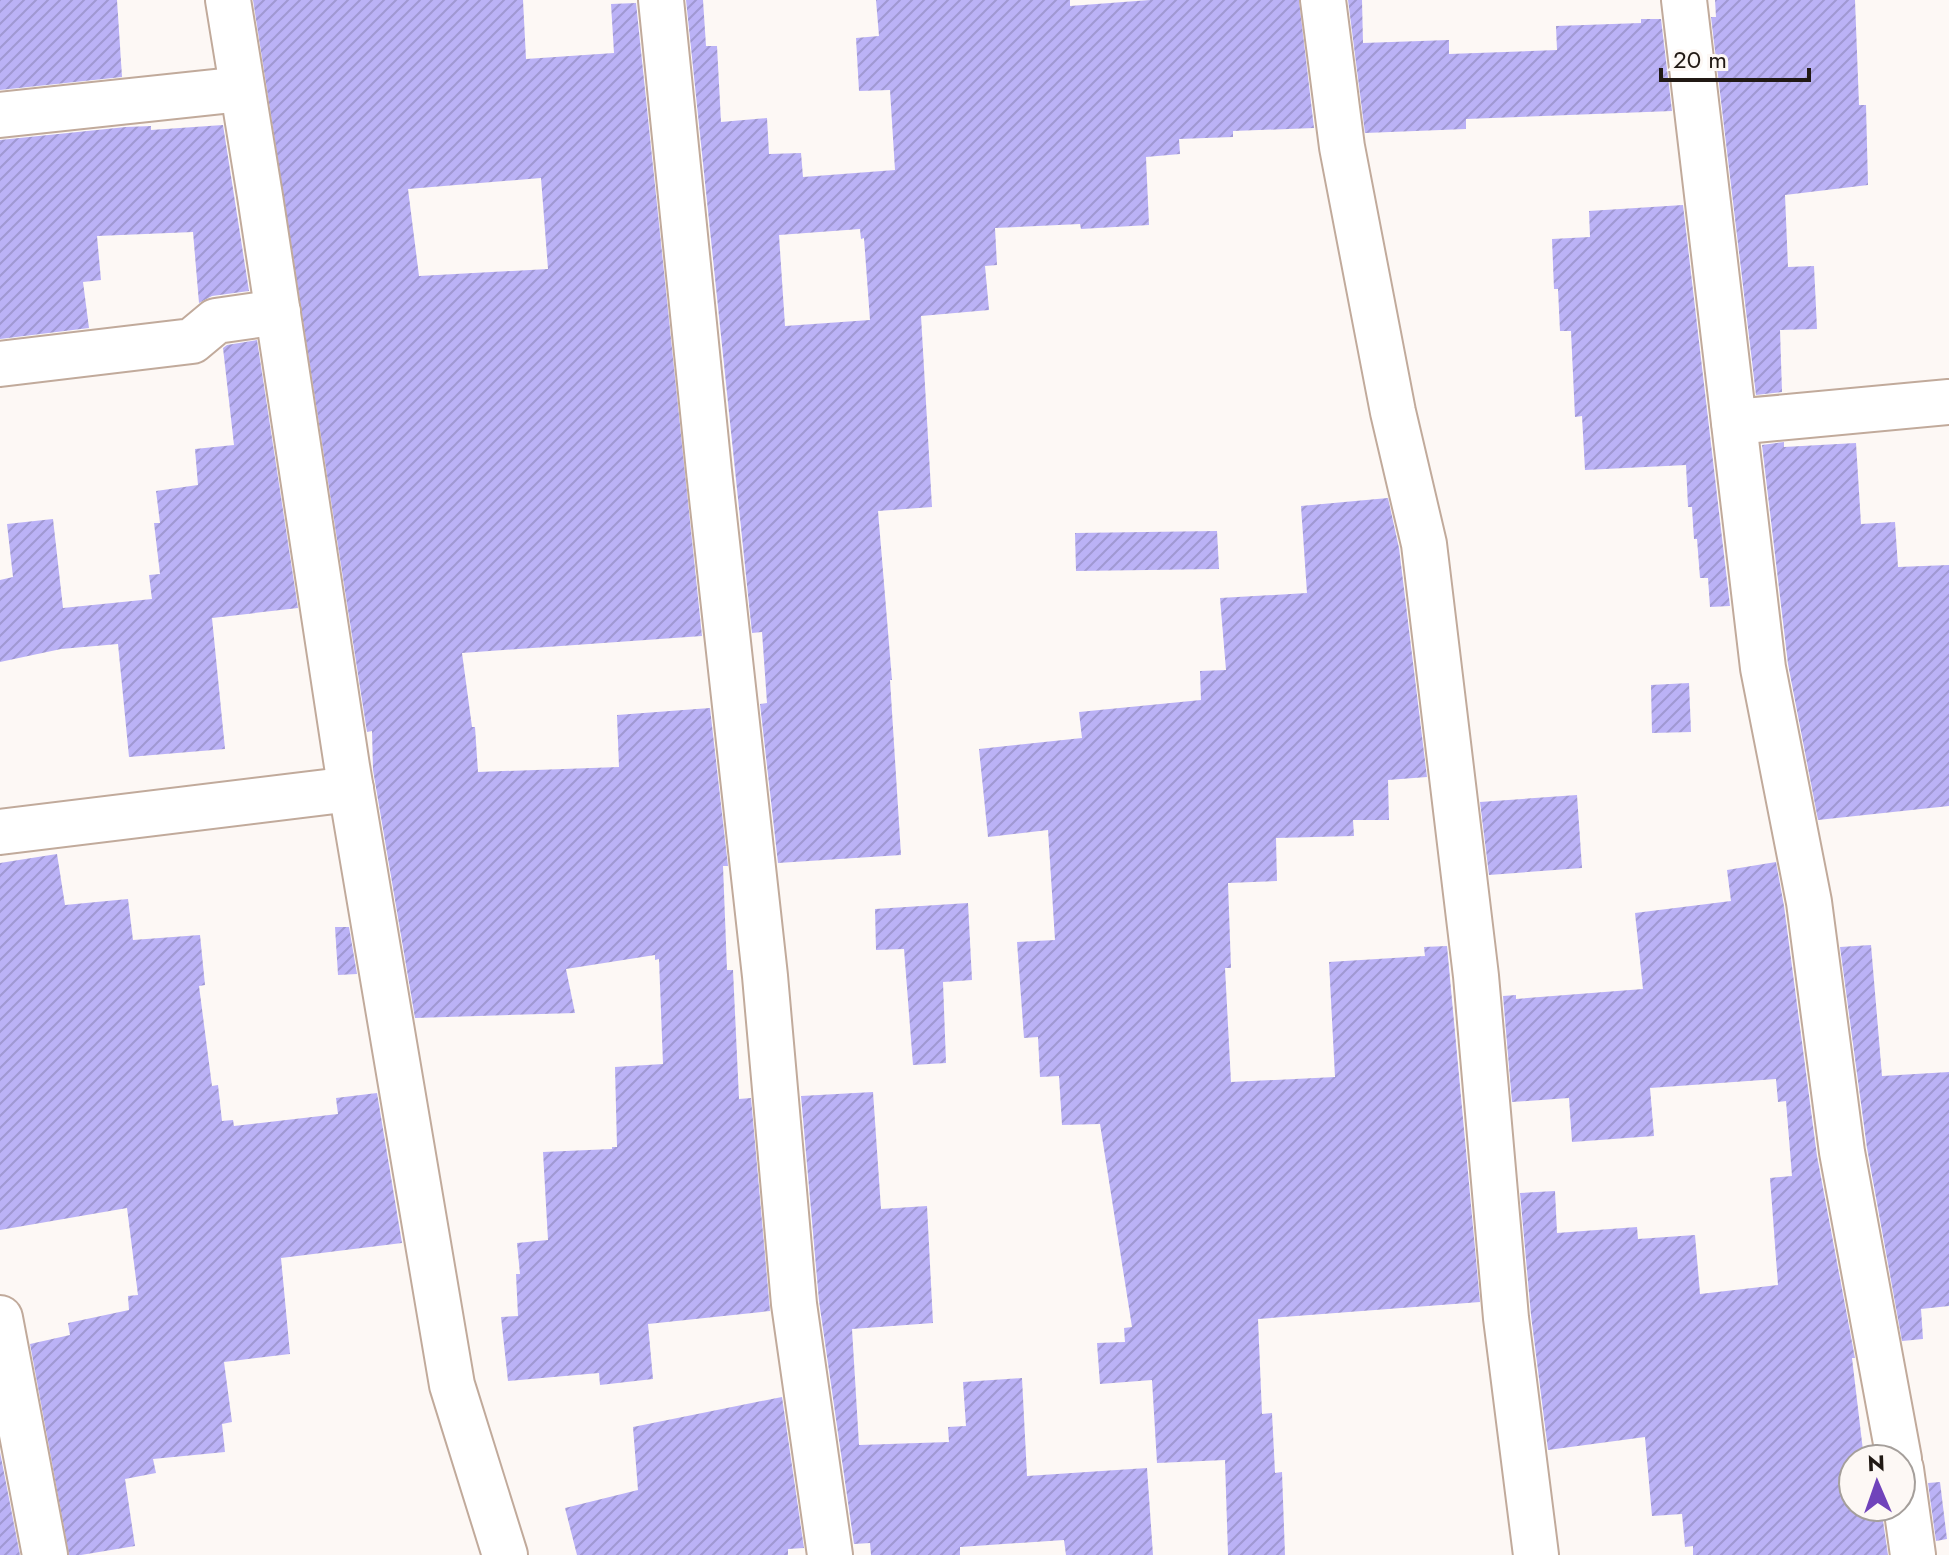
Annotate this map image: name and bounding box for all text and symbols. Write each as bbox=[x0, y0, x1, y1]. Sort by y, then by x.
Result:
scale bar bbox=[1661, 32, 1809, 82]
text: 20 m bbox=[1673, 42, 1727, 77]
north arrow bbox=[1837, 1443, 1917, 1523]
text: N bbox=[1867, 1447, 1886, 1479]

